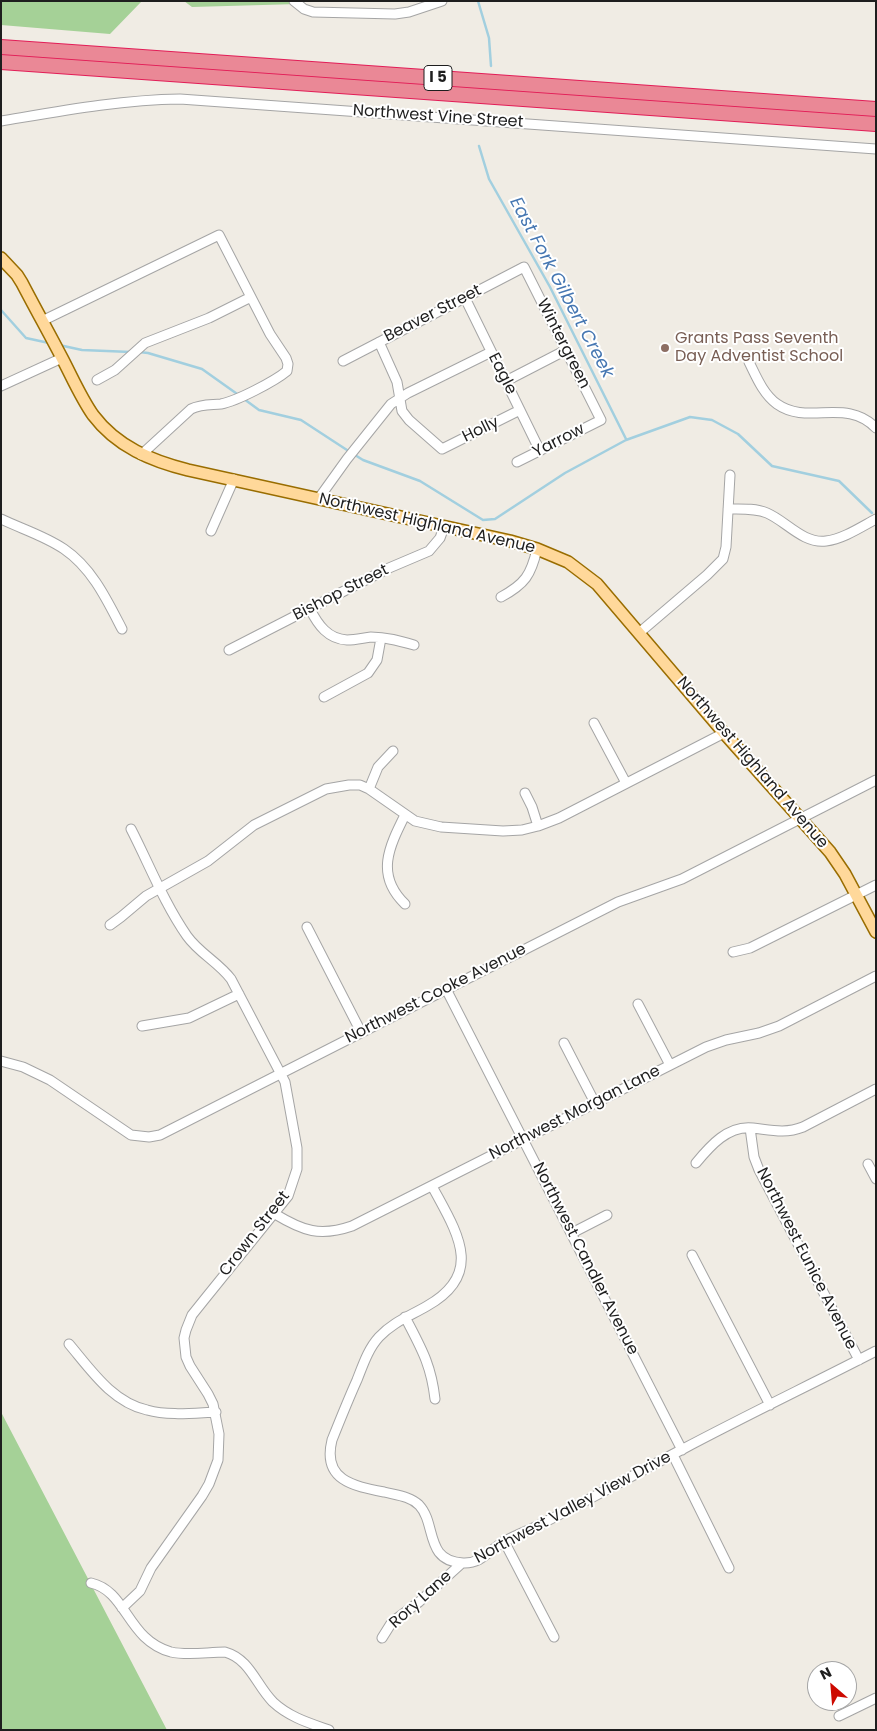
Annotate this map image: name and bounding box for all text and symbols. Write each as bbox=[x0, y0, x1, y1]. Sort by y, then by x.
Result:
road number: I 5 bbox=[424, 66, 452, 90]
street label: Northwest Vine Street bbox=[352, 101, 524, 133]
water label: East Fork Gilbert Creek bbox=[504, 194, 618, 382]
street label: Beaver Street bbox=[381, 281, 485, 347]
street label: Wintergreen bbox=[532, 296, 594, 392]
place label: Grants Pass Seventh Day Adventist School bbox=[675, 329, 843, 367]
marker: Grants Pass Seventh Day Adventist School bbox=[659, 342, 671, 354]
street label: Eagle bbox=[484, 350, 520, 398]
street label: Holly bbox=[460, 413, 502, 447]
street label: Yarrow bbox=[530, 420, 588, 462]
street label: Northwest Highland Avenue bbox=[317, 490, 537, 558]
street label: Bishop Street bbox=[290, 561, 392, 625]
street label: Northwest Highland Avenue bbox=[672, 673, 832, 853]
street label: Northwest Cooke Avenue bbox=[342, 940, 530, 1048]
street label: Northwest Morgan Lane bbox=[486, 1062, 664, 1164]
street label: Northwest Candler Avenue bbox=[528, 1160, 642, 1358]
street label: Northwest Eunice Avenue bbox=[752, 1165, 860, 1353]
street label: Crown Street bbox=[216, 1187, 294, 1281]
street label: Northwest Valley View Drive bbox=[471, 1448, 675, 1568]
street label: Rory Lane bbox=[386, 1567, 456, 1633]
north arrow bbox=[807, 1661, 857, 1711]
text: N bbox=[816, 1662, 835, 1685]

